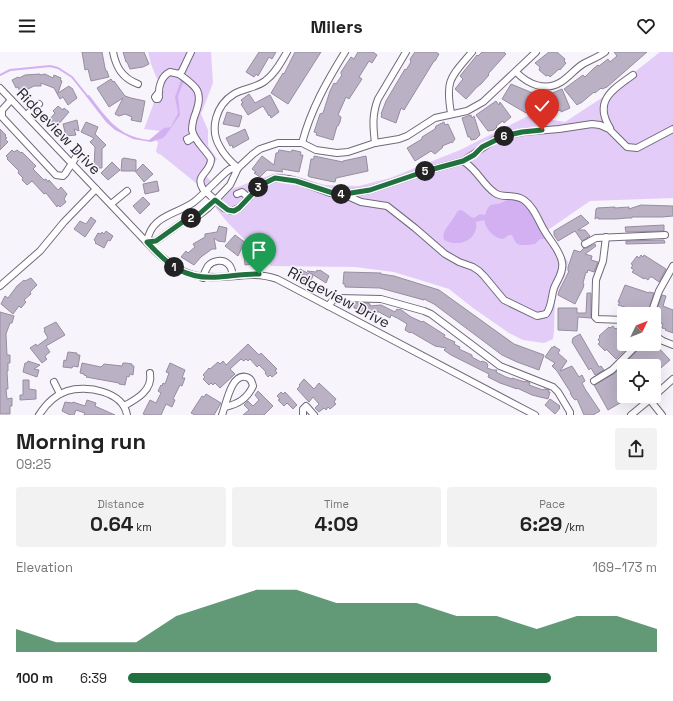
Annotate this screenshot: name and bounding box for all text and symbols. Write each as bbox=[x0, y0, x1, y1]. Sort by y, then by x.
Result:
icon: menu bbox=[16, 15, 38, 37]
text: Milers bbox=[310, 15, 363, 38]
icon: heart bbox=[635, 15, 657, 37]
street label: Ridgeview Drive bbox=[13, 84, 105, 178]
pin bbox=[525, 89, 559, 130]
icon: check bbox=[531, 95, 553, 117]
pin: 6 bbox=[494, 126, 514, 146]
text: 6 bbox=[501, 129, 507, 143]
pin: 5 bbox=[415, 161, 435, 181]
text: 5 bbox=[422, 164, 428, 178]
pin: 3 bbox=[248, 177, 268, 197]
text: 3 bbox=[255, 180, 261, 194]
pin: 4 bbox=[331, 184, 351, 204]
text: 4 bbox=[338, 187, 345, 201]
pin: 2 bbox=[181, 208, 201, 228]
text: 2 bbox=[188, 211, 194, 225]
pin bbox=[242, 233, 276, 274]
icon: arrive bbox=[248, 239, 270, 261]
pin: 1 bbox=[164, 257, 184, 277]
text: 1 bbox=[172, 260, 176, 274]
street label: Ridgeview Drive bbox=[285, 262, 394, 332]
north arrow bbox=[617, 307, 661, 351]
map controls bbox=[617, 307, 661, 403]
button: locate bbox=[617, 359, 661, 403]
text: Morning run bbox=[16, 427, 146, 455]
button: share bbox=[615, 428, 657, 470]
text: 09:25 bbox=[16, 456, 51, 473]
text: Distance bbox=[97, 497, 144, 511]
text: Time bbox=[324, 497, 349, 511]
text: Pace bbox=[539, 497, 565, 511]
text: 0.64 bbox=[90, 511, 134, 537]
text: 4:09 bbox=[314, 511, 358, 537]
text: 6:29 bbox=[520, 511, 562, 537]
text: km bbox=[134, 520, 152, 534]
text: /km bbox=[562, 520, 585, 534]
text: Elevation bbox=[16, 559, 73, 576]
text: 169–173 m bbox=[593, 559, 657, 576]
text: 100 m bbox=[16, 670, 53, 687]
text: 6:39 bbox=[80, 670, 107, 687]

